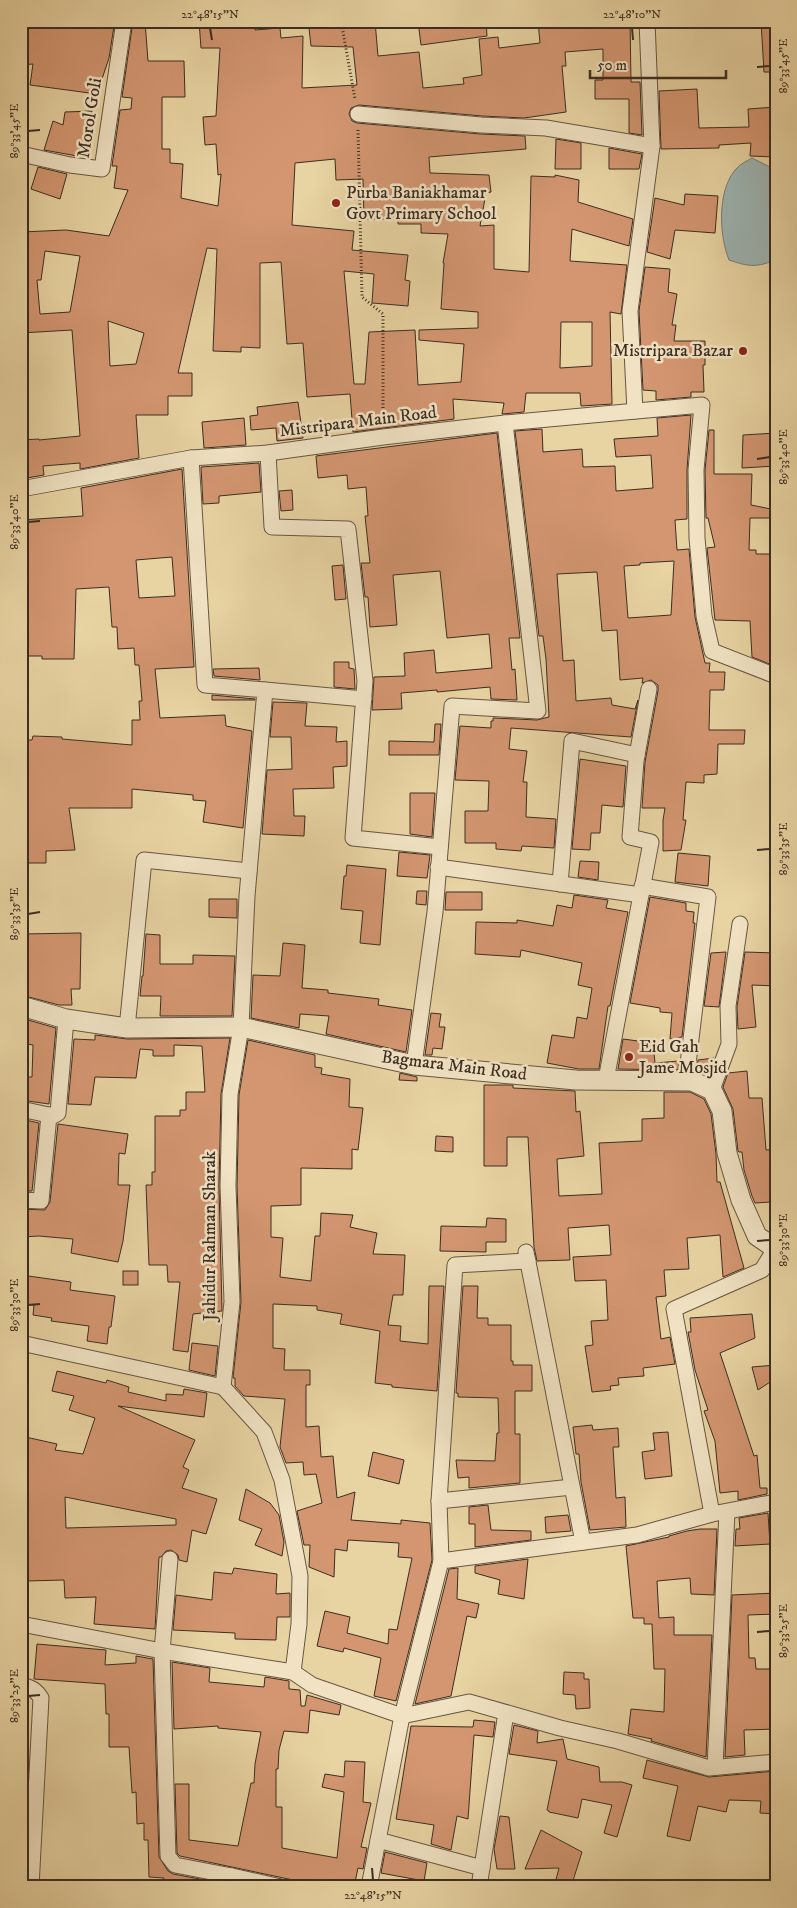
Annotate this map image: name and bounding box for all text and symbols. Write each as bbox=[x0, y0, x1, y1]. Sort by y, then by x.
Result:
text: 22°48'15"N bbox=[181, 7, 239, 22]
text: 22°48'10"N bbox=[603, 7, 661, 22]
text: 89°33'45"E bbox=[776, 38, 791, 94]
scale bar bbox=[590, 48, 726, 80]
text: 50 m bbox=[597, 56, 627, 75]
street label: Morol Goli bbox=[73, 76, 107, 160]
text: 89°33'45"E bbox=[7, 103, 22, 159]
place label: Purba Baniakhamar Govt Primary School bbox=[346, 182, 497, 225]
marker: Purba Baniakhamar Govt Primary School bbox=[330, 197, 342, 209]
place label: Mistripara Bazar bbox=[613, 340, 733, 362]
marker: Mistripara Bazar bbox=[737, 345, 749, 357]
street label: Mistripara Main Road bbox=[278, 401, 438, 443]
text: 89°33'40"E bbox=[776, 429, 791, 485]
text: 89°33'40"E bbox=[7, 494, 22, 550]
text: 89°33'35"E bbox=[776, 822, 791, 875]
text: 89°33'35"E bbox=[7, 887, 22, 940]
place label: Eid Gah Jame Mosjid bbox=[637, 1036, 727, 1079]
street label: Bagmara Main Road bbox=[380, 1046, 528, 1086]
marker: Eid Gah Jame Mosjid bbox=[623, 1051, 635, 1063]
street label: Jahidur Rahman Sharak bbox=[199, 1151, 221, 1323]
text: 89°33'30"E bbox=[776, 1213, 791, 1267]
text: 89°33'30"E bbox=[7, 1278, 22, 1332]
text: 89°33'25"E bbox=[776, 1603, 791, 1658]
text: 89°33'25"E bbox=[7, 1668, 22, 1723]
text: 22°48'15"N bbox=[344, 1888, 402, 1903]

